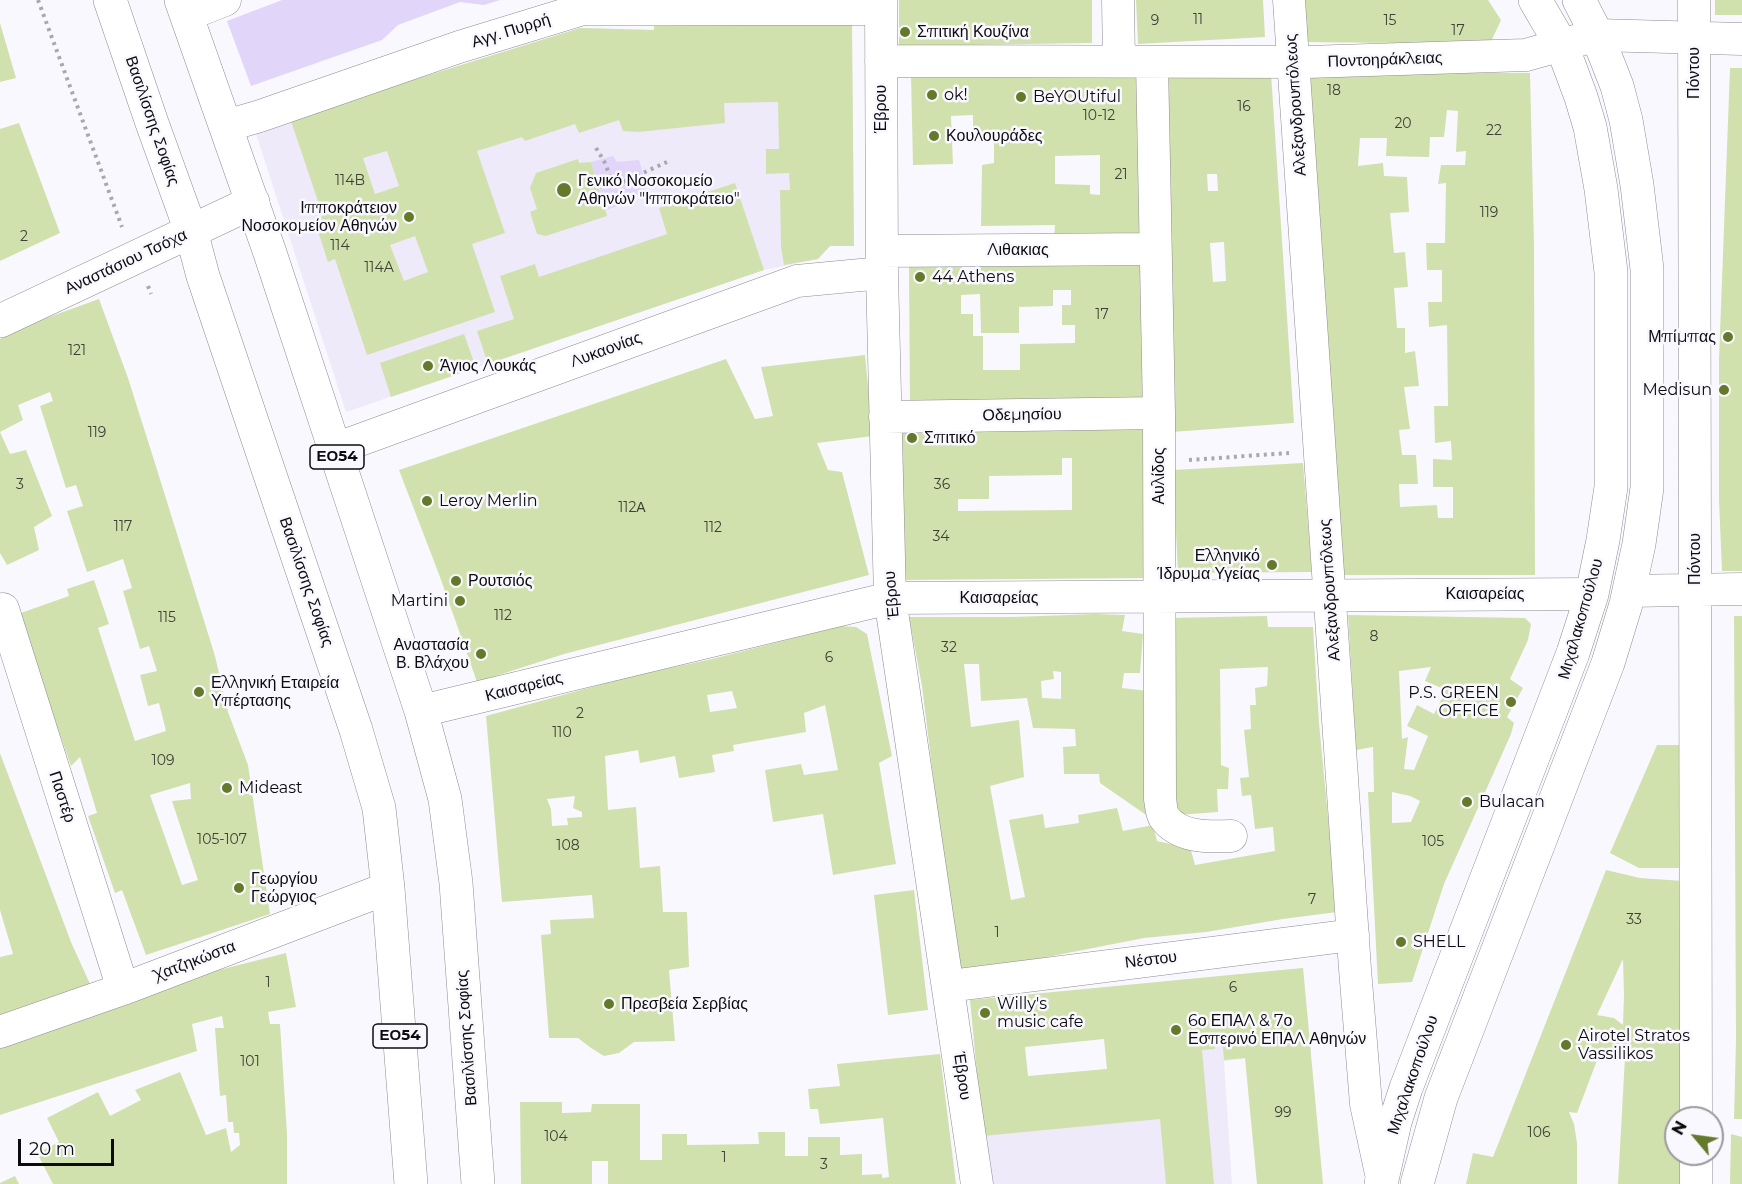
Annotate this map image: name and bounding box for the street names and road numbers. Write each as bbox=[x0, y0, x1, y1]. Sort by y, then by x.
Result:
street label: Αγγ. Πυρρή bbox=[469, 10, 553, 52]
street label: Αλεξανδρουπόλεως bbox=[1281, 33, 1311, 177]
street label: Πόντου bbox=[1684, 47, 1704, 99]
street label: Ποντοηράκλειας bbox=[1327, 48, 1443, 72]
street label: Βασιλίσσης Σοφίας bbox=[121, 54, 183, 188]
street label: Έβρου bbox=[871, 85, 891, 133]
street label: Αναστάσιου Τσόχα bbox=[62, 225, 190, 299]
street label: Λιθακιας bbox=[987, 240, 1049, 260]
street label: Λυκαονίας bbox=[568, 328, 644, 372]
street label: Οδεμησίου bbox=[982, 405, 1062, 425]
road number: ΕΟ54 bbox=[310, 445, 364, 469]
street label: Αυλίδος bbox=[1149, 447, 1169, 505]
street label: Βασιλίσσης Σοφίας bbox=[275, 515, 337, 649]
street label: Αλεξανδρουπόλεως bbox=[1315, 518, 1345, 662]
street label: Πόντου bbox=[1685, 533, 1705, 585]
street label: Μιχαλακοπούλου bbox=[1555, 556, 1607, 682]
street label: Έβρου bbox=[880, 570, 904, 620]
street label: Καισαρείας bbox=[1445, 584, 1525, 604]
street label: Καισαρείας bbox=[959, 588, 1039, 608]
street label: Καισαρείας bbox=[483, 668, 565, 706]
street label: Παστέρ bbox=[45, 769, 79, 825]
street label: Χατζηκώστα bbox=[152, 937, 238, 985]
street label: Νέστου bbox=[1124, 947, 1178, 973]
street label: Βασιλίσσης Σοφίας bbox=[453, 970, 481, 1106]
street label: Μιχαλακοπούλου bbox=[1384, 1013, 1442, 1137]
road number: ΕΟ54 bbox=[373, 1024, 427, 1048]
street label: Έβρου bbox=[949, 1051, 975, 1101]

